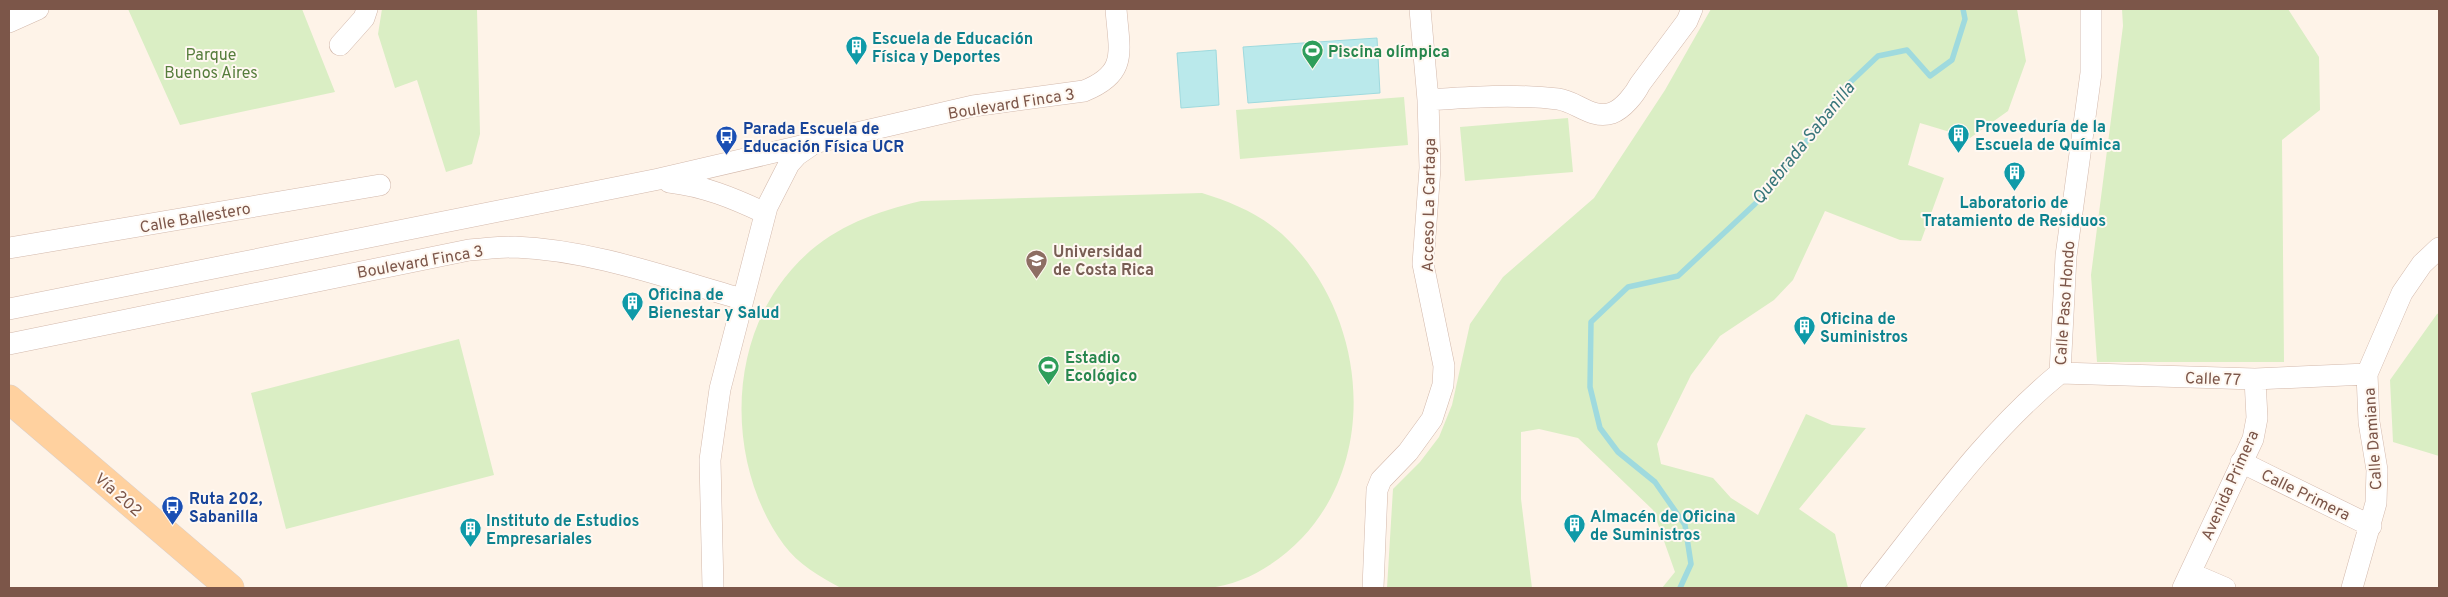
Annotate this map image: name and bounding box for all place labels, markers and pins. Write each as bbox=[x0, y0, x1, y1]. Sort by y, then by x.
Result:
place label: Escuela de Educación Física y Deportes bbox=[872, 30, 1033, 68]
building icon: Escuela de Educación Física y Deportes bbox=[844, 35, 868, 66]
sports icon: Piscina olímpica bbox=[1300, 39, 1324, 70]
place label: Piscina olímpica bbox=[1328, 43, 1450, 63]
place label: Proveeduría de la Escuela de Química bbox=[1975, 118, 2121, 156]
place label: Parada Escuela de Educación Física UCR bbox=[743, 120, 904, 158]
building icon: Proveeduría de la Escuela de Química bbox=[1947, 123, 1971, 154]
bus stop icon: Parada Escuela de Educación Física UCR bbox=[715, 125, 739, 156]
building icon: Laboratorio de Tratamiento de Residuos bbox=[2002, 161, 2026, 192]
place label: Laboratorio de Tratamiento de Residuos bbox=[1922, 194, 2106, 232]
place label: Universidad de Costa Rica bbox=[1053, 243, 1154, 281]
school or university icon: Universidad de Costa Rica bbox=[1025, 248, 1049, 279]
place label: Oficina de Bienestar y Salud bbox=[648, 286, 779, 324]
building icon: Oficina de Bienestar y Salud bbox=[620, 291, 644, 322]
place label: Oficina de Suministros bbox=[1820, 310, 1908, 348]
building icon: Oficina de Suministros bbox=[1792, 315, 1816, 346]
place label: Estadio Ecológico bbox=[1065, 349, 1137, 387]
sports icon: Estadio Ecológico bbox=[1037, 354, 1061, 385]
place label: Ruta 202, Sabanilla bbox=[189, 490, 262, 528]
bus stop icon: Ruta 202, Sabanilla bbox=[161, 495, 185, 526]
place label: Almacén de Oficina de Suministros bbox=[1590, 508, 1736, 546]
place label: Instituto de Estudios Empresariales bbox=[486, 512, 639, 550]
building icon: Almacén de Oficina de Suministros bbox=[1562, 513, 1586, 544]
building icon: Instituto de Estudios Empresariales bbox=[458, 517, 482, 548]

